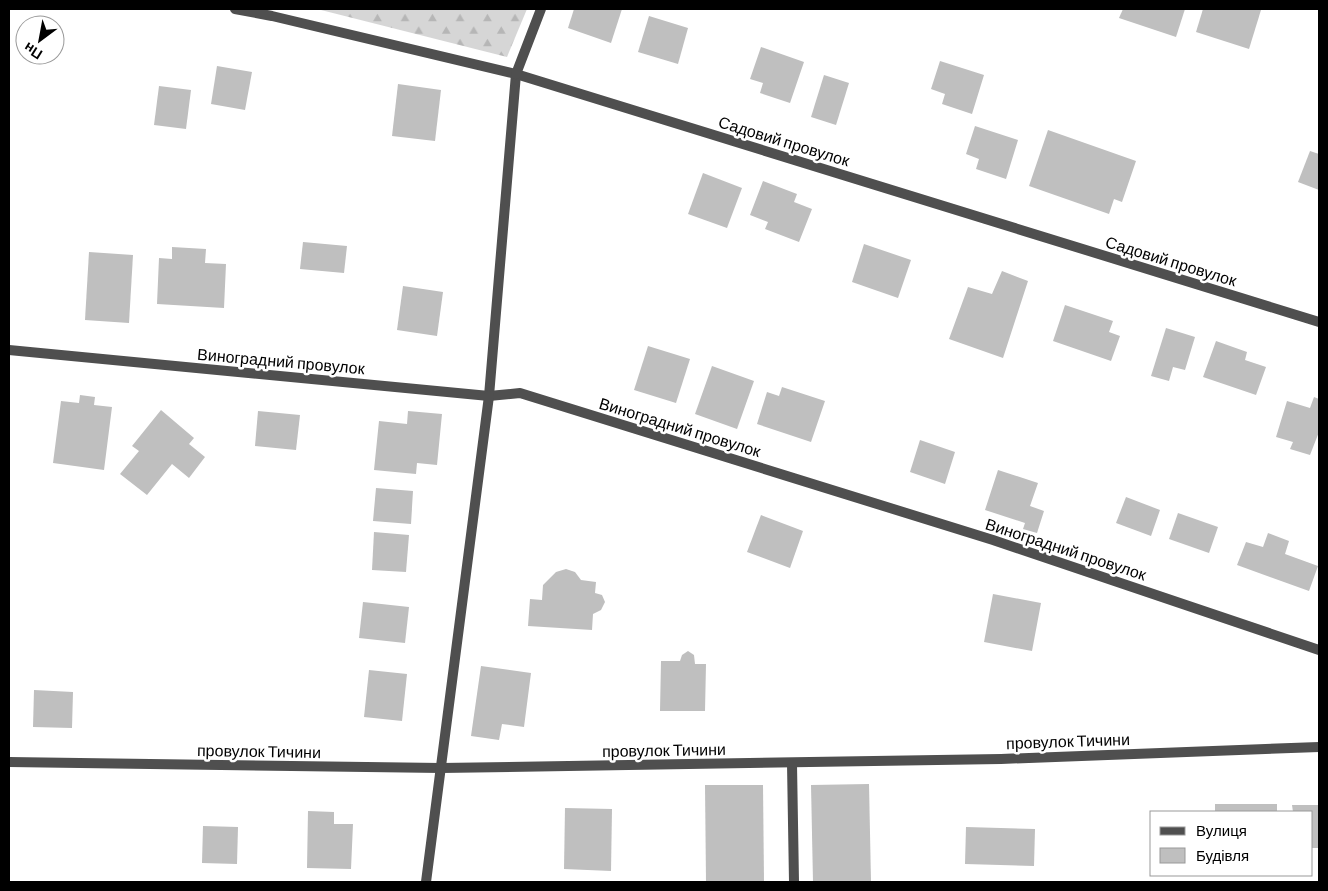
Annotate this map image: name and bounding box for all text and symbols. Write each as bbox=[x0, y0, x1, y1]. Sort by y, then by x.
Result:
north arrow bbox=[15, 15, 65, 65]
text: Пн bbox=[20, 39, 45, 64]
street label: Садовий провулок bbox=[716, 112, 853, 170]
street label: Садовий провулок bbox=[1103, 232, 1240, 290]
street label: Виноградний провулок bbox=[197, 344, 366, 377]
street label: Виноградний провулок bbox=[597, 393, 764, 460]
street label: Виноградний провулок bbox=[983, 514, 1150, 584]
street label: провулок Тичини bbox=[1006, 729, 1130, 752]
street label: провулок Тичини bbox=[602, 739, 726, 760]
street label: провулок Тичини bbox=[197, 740, 321, 761]
legend bbox=[1150, 811, 1313, 876]
text: Вулиця bbox=[1196, 821, 1247, 839]
text: Будівля bbox=[1196, 846, 1249, 864]

